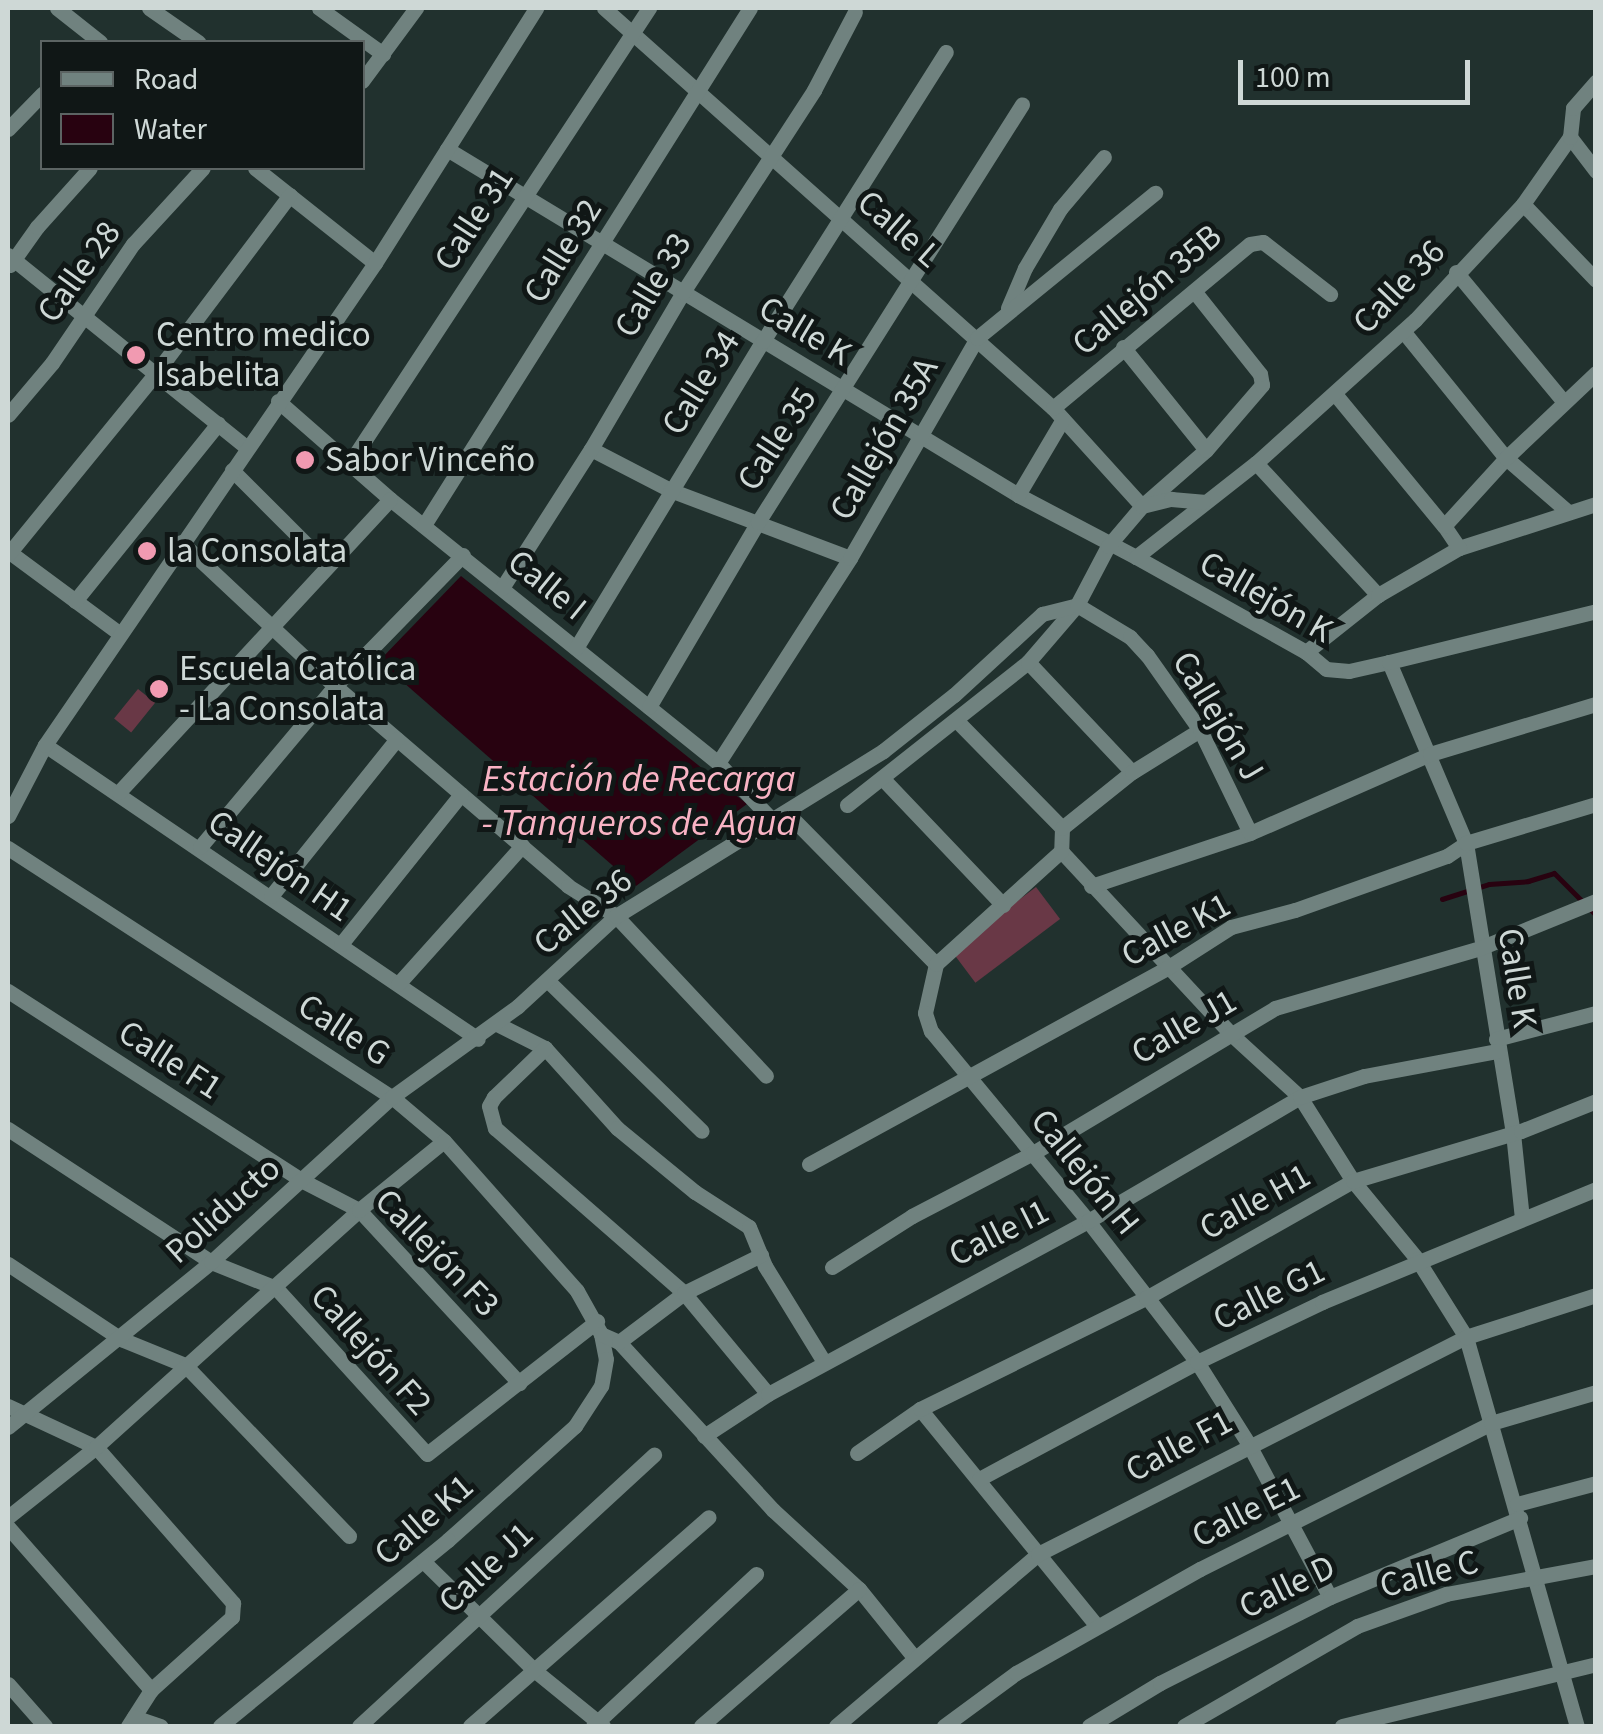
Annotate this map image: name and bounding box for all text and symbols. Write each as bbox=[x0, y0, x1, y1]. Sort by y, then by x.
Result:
legend bbox=[40, 40, 365, 170]
scale bar bbox=[1243, 40, 1476, 102]
text: 100 m bbox=[1255, 56, 1331, 99]
text: Road bbox=[134, 58, 198, 101]
text: Water bbox=[134, 108, 207, 151]
street label: Calle 31 bbox=[425, 159, 523, 279]
street label: Calle L bbox=[849, 181, 949, 277]
street label: Calle 32 bbox=[515, 191, 611, 311]
street label: Calle 28 bbox=[28, 213, 130, 331]
street label: Callejón 35B bbox=[1064, 215, 1230, 365]
street label: Calle 33 bbox=[605, 225, 701, 345]
street label: Calle 36 bbox=[1344, 231, 1454, 343]
street label: Calle K bbox=[751, 287, 859, 375]
place label: Centro medico Isabelita bbox=[156, 314, 371, 396]
street label: Calle 34 bbox=[653, 323, 749, 443]
marker: Centro medico Isabelita bbox=[125, 344, 147, 366]
street label: Callejón 35A bbox=[821, 350, 947, 528]
street label: Calle 35 bbox=[728, 379, 826, 499]
place label: Sabor Vinceño bbox=[325, 439, 535, 481]
marker: Sabor Vinceño bbox=[294, 449, 316, 471]
place label: la Consolata bbox=[167, 530, 347, 572]
marker: la Consolata bbox=[136, 540, 158, 562]
street label: Calle I bbox=[499, 541, 595, 629]
street label: Callejón K bbox=[1192, 542, 1340, 652]
street label: Callejón J bbox=[1163, 644, 1273, 788]
place label: Escuela Católica - La Consolata bbox=[179, 648, 416, 730]
marker: Escuela Católica - La Consolata bbox=[148, 678, 170, 700]
water label: Estación de Recarga - Tanqueros de Agua bbox=[481, 757, 797, 846]
street label: Callejón H1 bbox=[200, 801, 360, 931]
street label: Calle 36 bbox=[525, 860, 641, 964]
street label: Calle K1 bbox=[1114, 884, 1238, 976]
street label: Calle K bbox=[1488, 925, 1546, 1031]
street label: Calle J1 bbox=[1124, 980, 1244, 1074]
street label: Calle G bbox=[290, 985, 398, 1075]
street label: Calle F1 bbox=[111, 1011, 229, 1109]
street label: Callejón H bbox=[1022, 1101, 1148, 1243]
street label: Poliducto bbox=[157, 1148, 289, 1272]
street label: Calle H1 bbox=[1192, 1155, 1318, 1249]
street label: Callejón F3 bbox=[366, 1180, 508, 1326]
street label: Calle I1 bbox=[942, 1190, 1056, 1276]
street label: Calle G1 bbox=[1206, 1250, 1332, 1340]
street label: Callejón F2 bbox=[301, 1276, 441, 1424]
street label: Calle F1 bbox=[1119, 1401, 1239, 1491]
street label: Calle K1 bbox=[366, 1466, 482, 1574]
street label: Calle E1 bbox=[1185, 1467, 1307, 1557]
street label: Calle J1 bbox=[430, 1514, 542, 1622]
street label: Calle C bbox=[1375, 1541, 1483, 1607]
street label: Calle D bbox=[1232, 1546, 1342, 1628]

